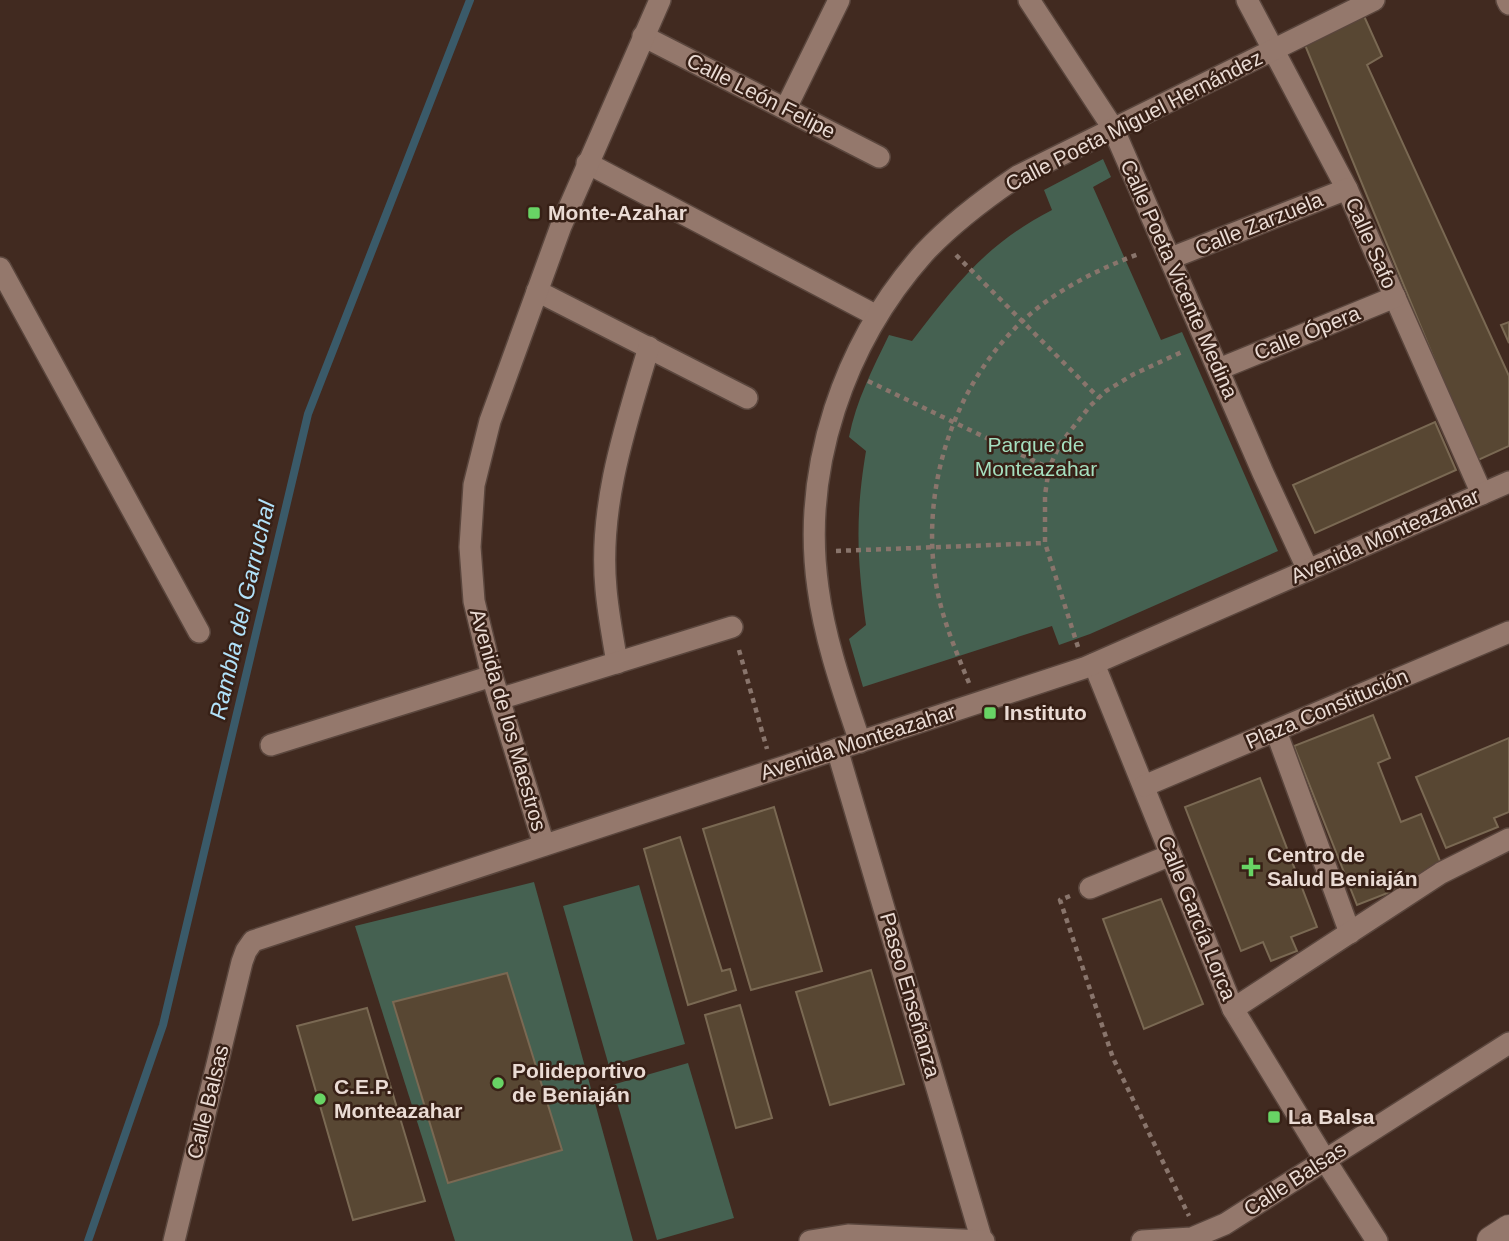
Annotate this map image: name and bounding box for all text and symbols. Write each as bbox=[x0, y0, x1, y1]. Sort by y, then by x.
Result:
street label: Calle Poeta Miguel Hernández bbox=[1002, 46, 1266, 195]
street label: Calle León Felipe bbox=[683, 48, 839, 143]
street label: Calle Poeta Vicente Medina bbox=[1116, 156, 1243, 402]
street label: Calle Zarzuela bbox=[1192, 187, 1326, 260]
street label: Calle Safo bbox=[1341, 194, 1402, 292]
place label: Monte-Azahar bbox=[548, 201, 687, 224]
marker: Monte-Azahar bbox=[526, 205, 542, 221]
street label: Calle Ópera bbox=[1251, 301, 1363, 364]
park label: Parque de Monteazahar bbox=[975, 433, 1097, 480]
street label: Avenida Monteazahar bbox=[1287, 484, 1483, 588]
water label: Rambla del Garruchal bbox=[204, 497, 280, 722]
street label: Avenida de los Maestros bbox=[466, 606, 551, 833]
street label: Plaza Constitución bbox=[1242, 664, 1411, 753]
street label: Avenida Monteazahar bbox=[757, 699, 958, 784]
place label: Instituto bbox=[1004, 701, 1087, 724]
marker: Instituto bbox=[982, 705, 998, 721]
street label: Calle García Lorca bbox=[1154, 832, 1241, 1004]
place label: Centro de Salud Beniaján bbox=[1267, 843, 1418, 890]
marker: Centro de Salud Beniaján bbox=[1241, 857, 1261, 877]
street label: Paseo Enseñanza bbox=[876, 910, 945, 1080]
street label: Calle Balsas bbox=[182, 1042, 233, 1161]
place label: Polideportivo de Beniaján bbox=[512, 1059, 646, 1106]
place label: C.E.P. Monteazahar bbox=[334, 1075, 462, 1122]
marker: Polideportivo de Beniaján bbox=[490, 1075, 506, 1091]
marker: C.E.P. Monteazahar bbox=[312, 1091, 328, 1107]
place label: La Balsa bbox=[1288, 1105, 1375, 1128]
marker: La Balsa bbox=[1266, 1109, 1282, 1125]
street label: Calle Balsas bbox=[1240, 1137, 1350, 1220]

